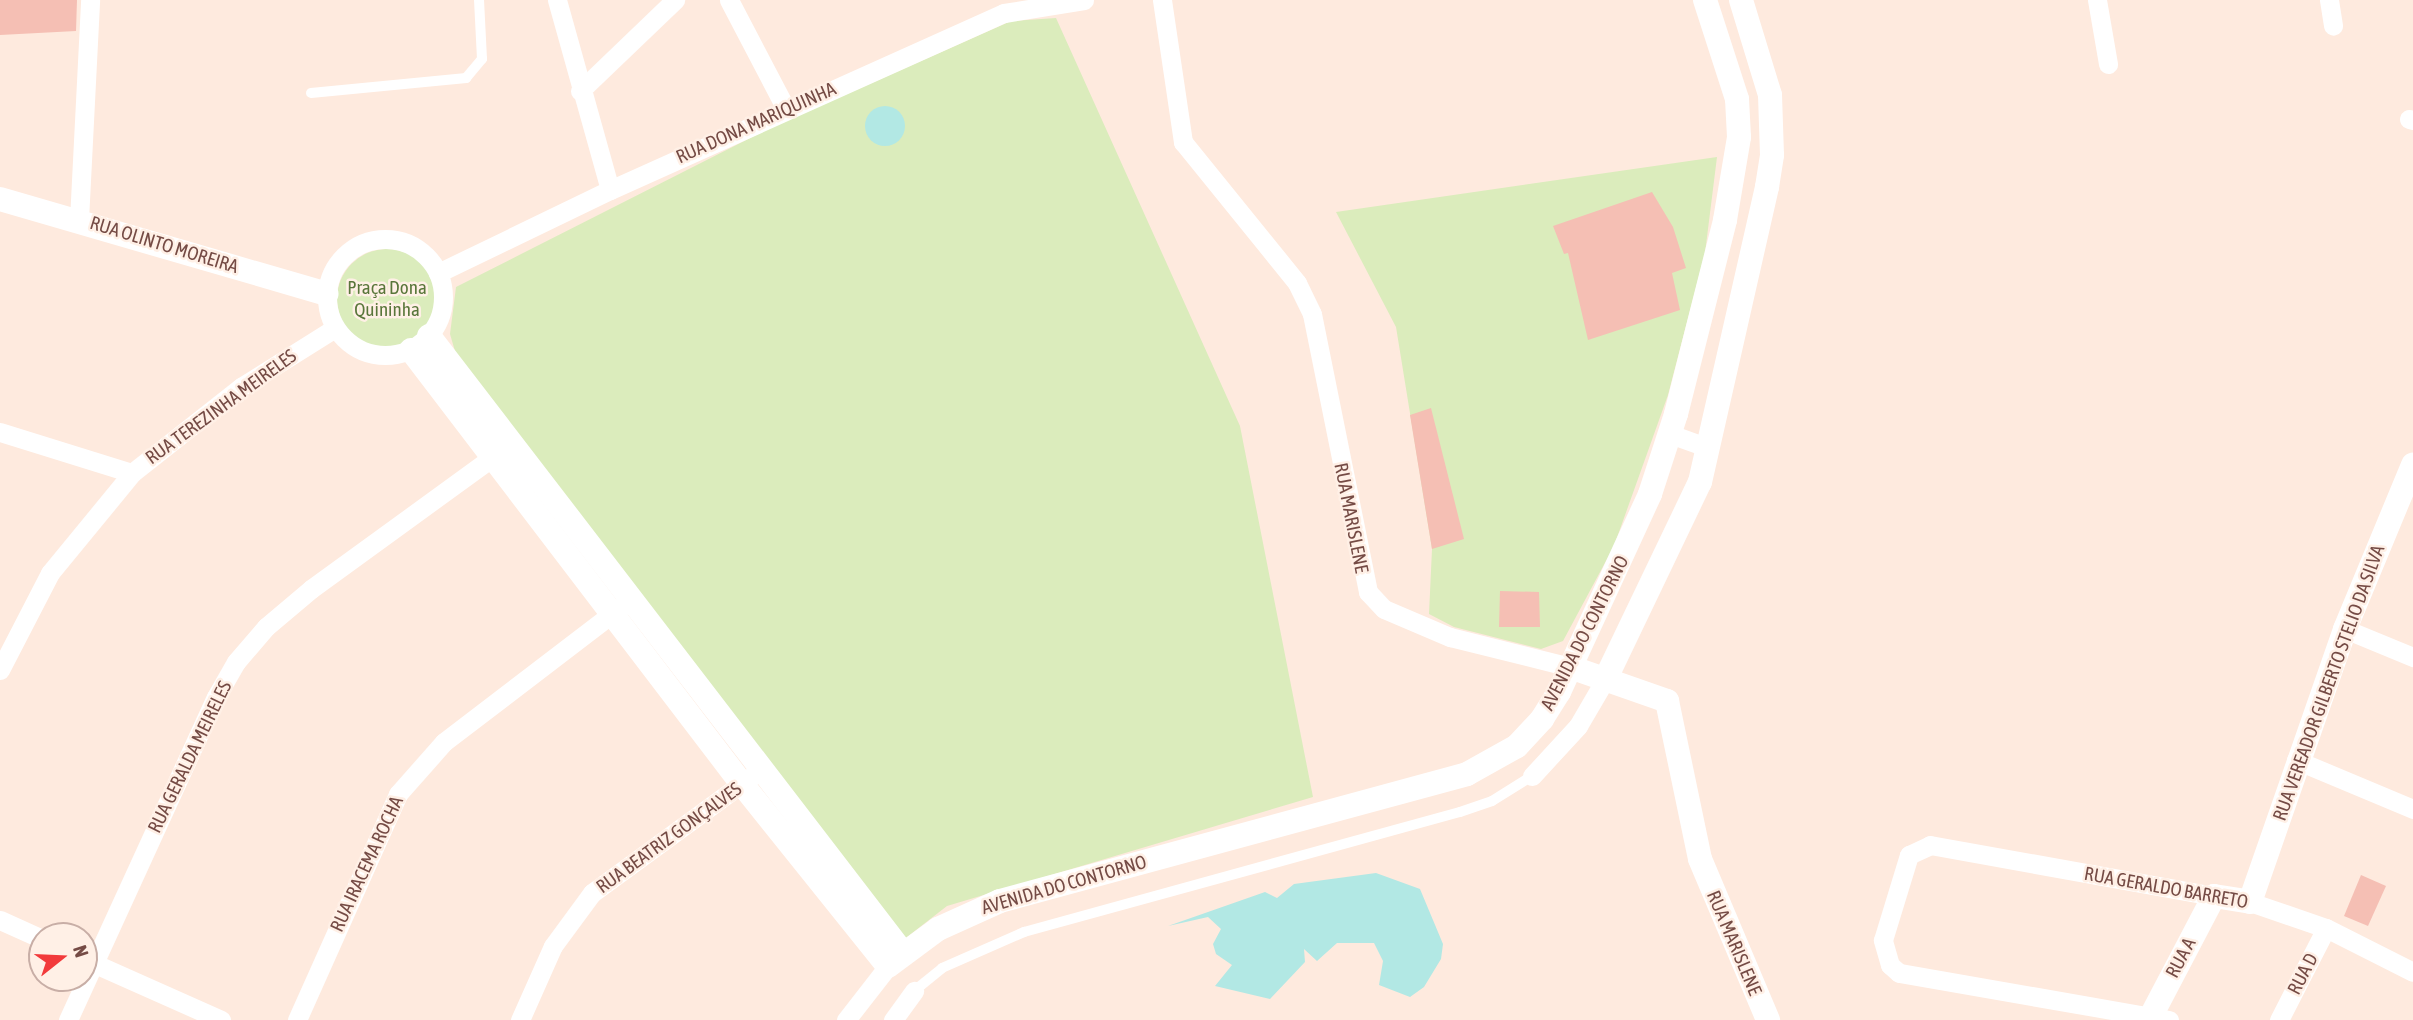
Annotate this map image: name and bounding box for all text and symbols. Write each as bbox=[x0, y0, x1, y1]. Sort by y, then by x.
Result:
street label: RUA DONA MARIQUINHA bbox=[673, 77, 839, 169]
street label: RUA OLINTO MOREIRA bbox=[87, 212, 241, 278]
park label: Praça Dona Quininha bbox=[347, 277, 427, 321]
street label: RUA TEREZINHA MEIRELES bbox=[141, 345, 301, 469]
street label: RUA MARISLENE bbox=[1329, 461, 1373, 575]
street label: RUA VEREADOR GILBERTO STELIO DA SILVA bbox=[2268, 542, 2390, 824]
street label: AVENIDA DO CONTORNO bbox=[1536, 552, 1634, 714]
street label: RUA GERALDA MEIRELES bbox=[143, 677, 237, 837]
street label: RUA BEATRIZ GONÇALVES bbox=[592, 778, 746, 898]
street label: RUA IRACEMA ROCHA bbox=[326, 793, 408, 935]
street label: AVENIDA DO CONTORNO bbox=[979, 851, 1149, 919]
street label: RUA GERALDO BARRETO bbox=[2082, 862, 2250, 914]
street label: RUA MARISLENE bbox=[1702, 887, 1766, 999]
north arrow bbox=[28, 922, 98, 992]
street label: RUA A bbox=[2161, 934, 2201, 982]
text: N bbox=[69, 942, 93, 960]
street label: RUA D bbox=[2283, 950, 2323, 998]

